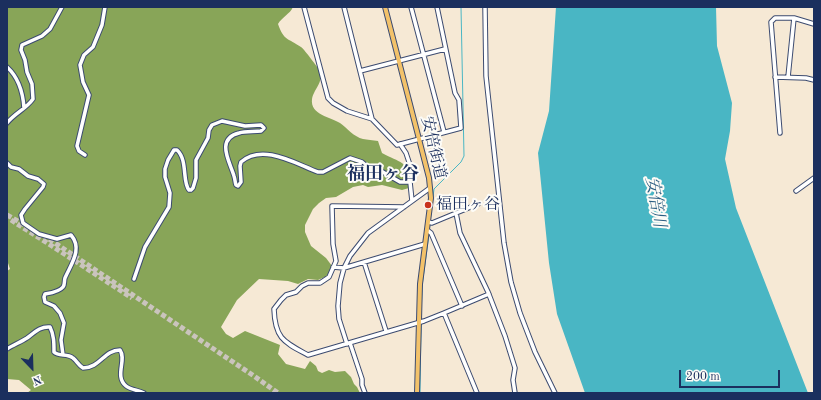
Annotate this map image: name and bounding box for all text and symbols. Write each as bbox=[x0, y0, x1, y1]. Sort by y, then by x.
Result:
street label: 安倍街道 bbox=[416, 115, 450, 181]
district label: 福田ヶ谷 bbox=[347, 163, 419, 185]
water label: 安倍川 bbox=[641, 175, 669, 229]
place label: 福田ヶ谷 bbox=[436, 195, 500, 215]
marker: 福田ヶ谷 bbox=[423, 200, 433, 210]
north arrow bbox=[12, 348, 52, 388]
scale bar bbox=[681, 362, 782, 388]
text: 200 m bbox=[686, 371, 720, 383]
text: N bbox=[31, 373, 43, 386]

